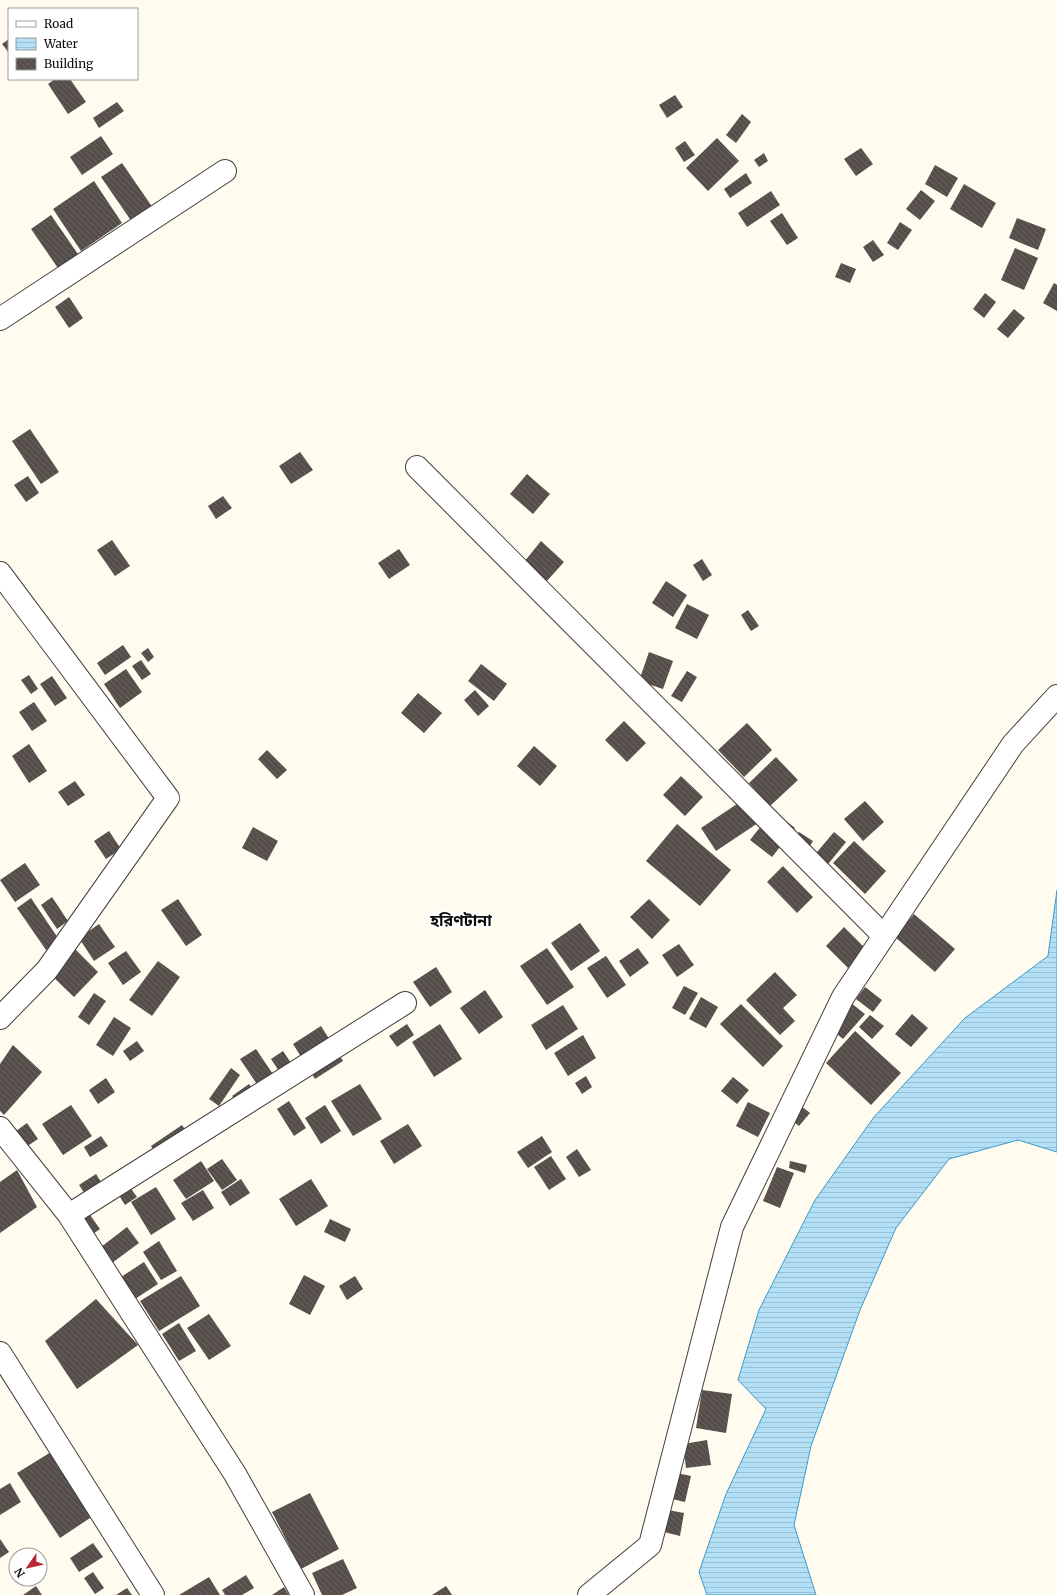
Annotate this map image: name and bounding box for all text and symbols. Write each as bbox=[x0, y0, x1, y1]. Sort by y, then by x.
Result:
legend bbox=[8, 8, 138, 80]
text: Road bbox=[44, 16, 73, 31]
text: Water bbox=[43, 36, 79, 51]
text: Building bbox=[44, 56, 94, 71]
district label: হরিণটানা bbox=[429, 910, 492, 930]
north arrow bbox=[8, 1547, 48, 1587]
text: N bbox=[11, 1565, 28, 1580]

